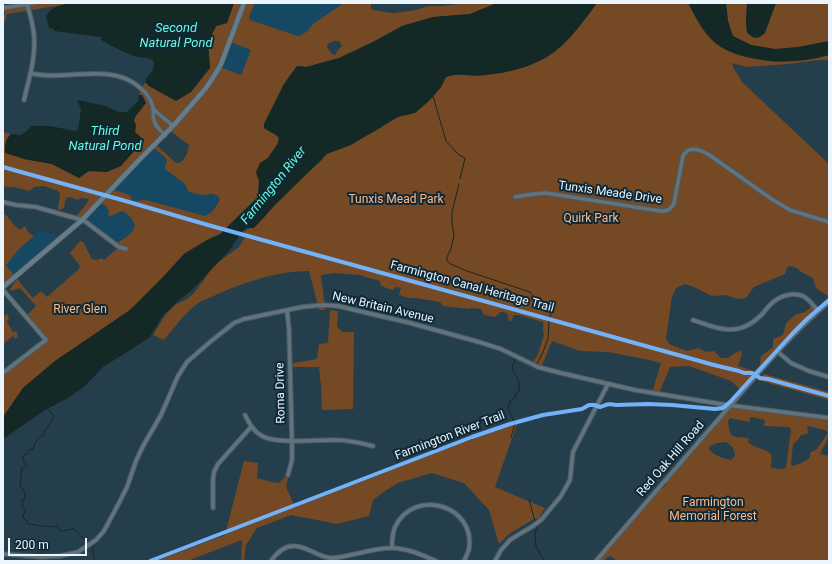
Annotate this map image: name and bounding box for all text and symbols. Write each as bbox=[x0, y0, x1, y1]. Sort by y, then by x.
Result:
water label: Second Natural Pond bbox=[139, 21, 213, 52]
water label: Third Natural Pond bbox=[68, 124, 142, 155]
water label: Farmington River bbox=[238, 144, 310, 228]
street label: Tunxis Meade Drive bbox=[557, 179, 663, 207]
park label: Tunxis Mead Park bbox=[348, 193, 444, 207]
park label: Quirk Park bbox=[563, 212, 619, 226]
street label: Farmington Canal Heritage Trail bbox=[389, 258, 555, 316]
street label: New Britain Avenue bbox=[331, 289, 435, 327]
park label: River Glen bbox=[53, 303, 107, 317]
street label: Roma Drive bbox=[273, 362, 289, 424]
street label: Farmington River Trail bbox=[393, 408, 507, 464]
street label: Red Oak Hill Road bbox=[634, 418, 708, 500]
park label: Farmington Memorial Forest bbox=[669, 496, 757, 524]
scale bar bbox=[10, 530, 89, 556]
text: 200 m bbox=[15, 538, 49, 552]

